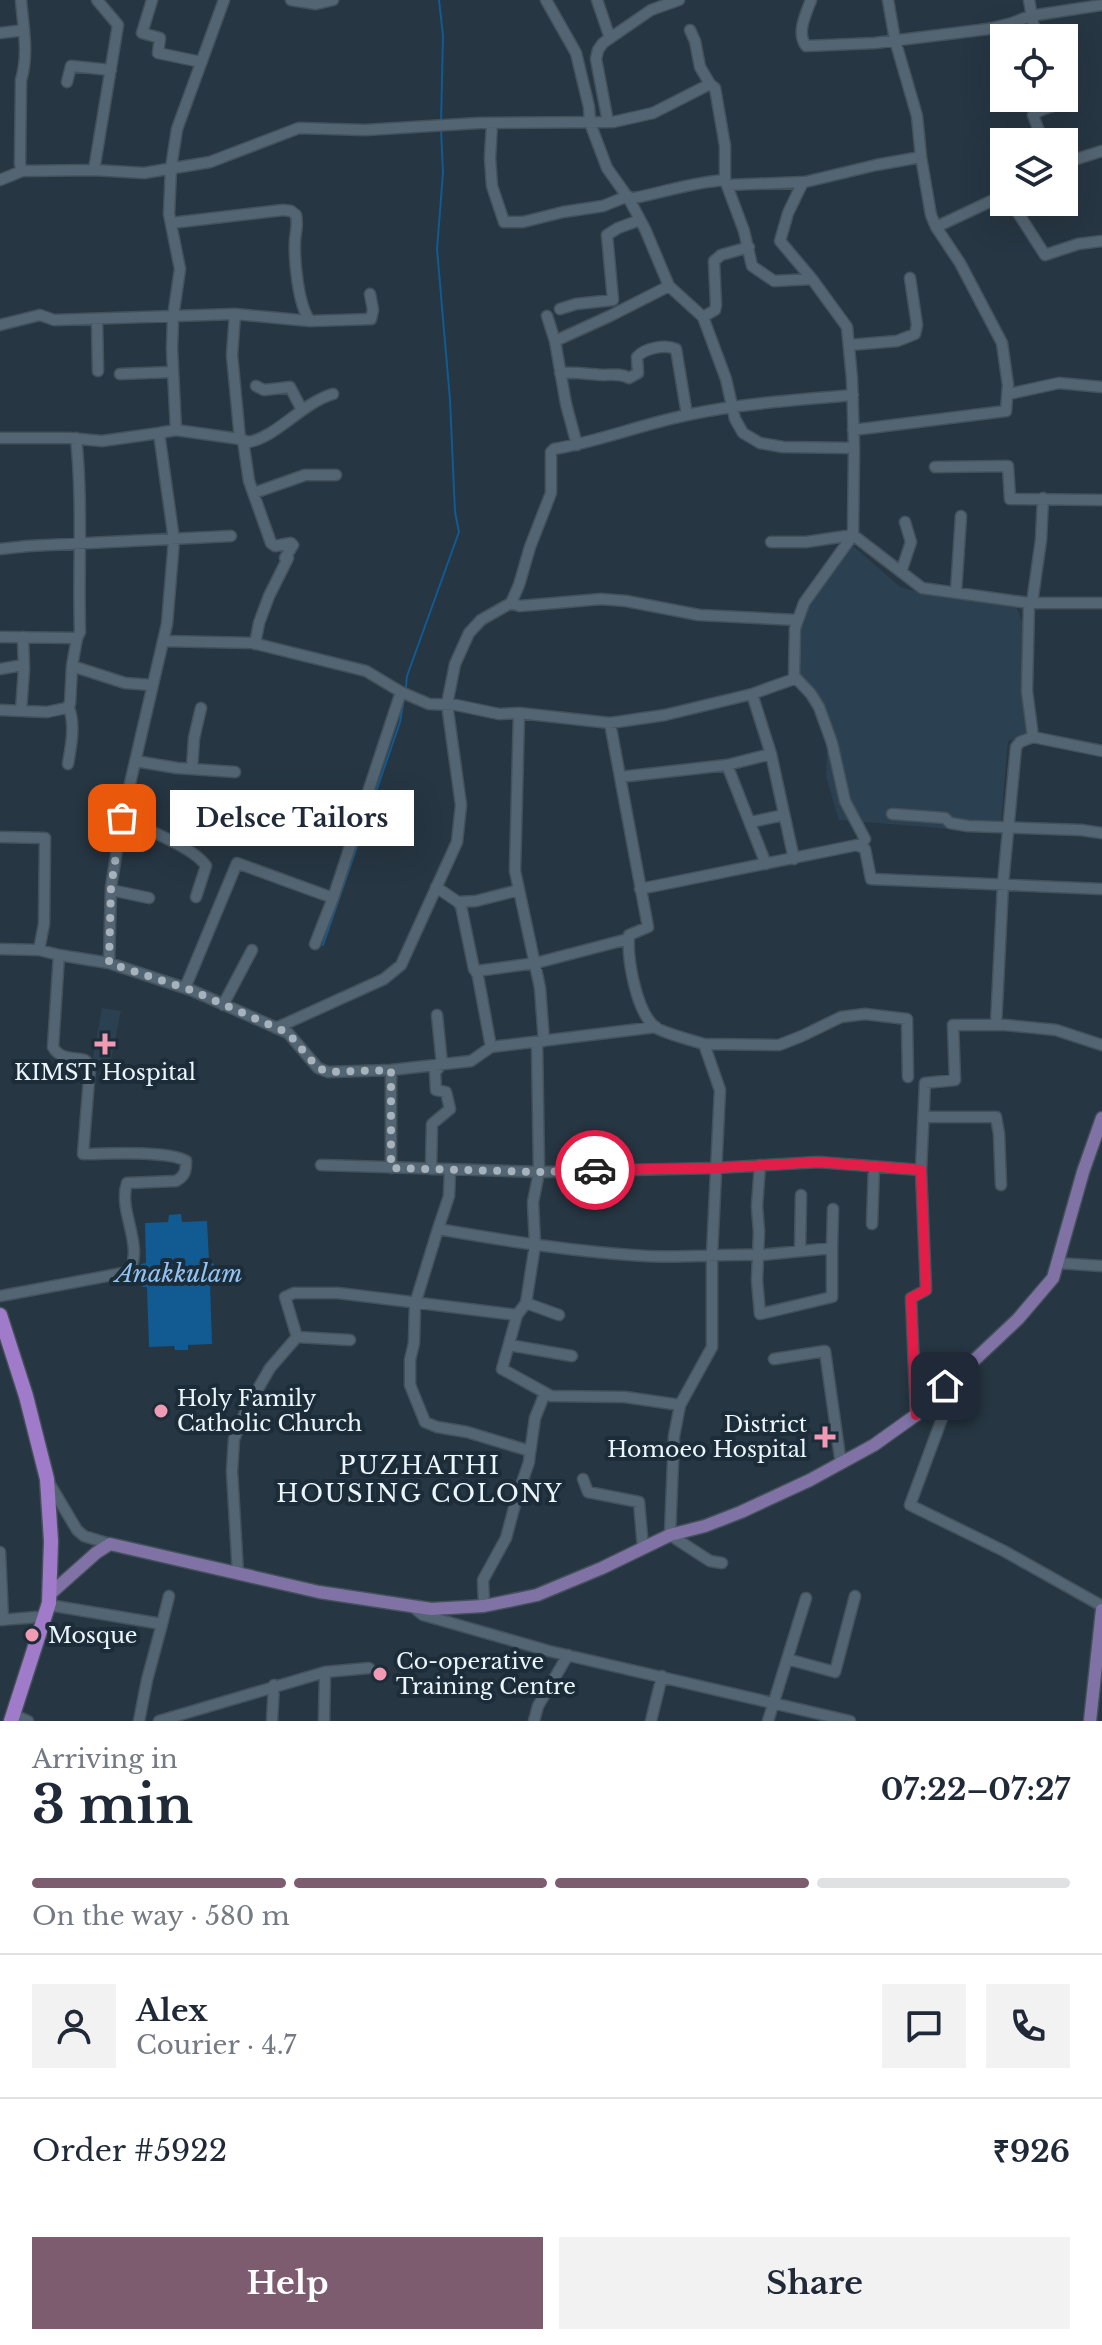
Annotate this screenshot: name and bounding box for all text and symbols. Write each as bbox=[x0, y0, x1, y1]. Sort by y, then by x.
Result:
map controls bbox=[990, 24, 1078, 216]
button: locate bbox=[990, 24, 1078, 112]
button: layers bbox=[990, 128, 1078, 216]
pin bbox=[88, 784, 156, 852]
callout: Delsce Tailors bbox=[170, 790, 414, 846]
icon: bag bbox=[100, 796, 144, 840]
text: Delsce Tailors bbox=[196, 802, 388, 834]
marker: KIMST Hospital bbox=[94, 1033, 116, 1055]
place label: KIMST Hospital bbox=[14, 1059, 196, 1086]
courier bbox=[555, 1130, 635, 1210]
icon: car bbox=[573, 1148, 617, 1192]
water label: Anakkulam bbox=[112, 1259, 243, 1288]
pin bbox=[911, 1352, 979, 1420]
icon: home bbox=[923, 1364, 967, 1408]
place label: Holy Family Catholic Church bbox=[177, 1385, 362, 1437]
marker: Holy Family Catholic Church bbox=[152, 1402, 170, 1420]
place label: District Homoeo Hospital bbox=[607, 1411, 808, 1463]
marker: District Homoeo Hospital bbox=[814, 1426, 836, 1448]
district label: PUZHATHI HOUSING COLONY bbox=[276, 1451, 564, 1508]
place label: Mosque bbox=[48, 1622, 137, 1649]
marker: Mosque bbox=[23, 1626, 41, 1644]
place label: Co-operative Training Centre bbox=[396, 1648, 576, 1700]
marker: Co-operative Training Centre bbox=[371, 1665, 389, 1683]
text: Arriving in bbox=[32, 1743, 178, 1775]
text: 07:22–07:27 bbox=[881, 1771, 1070, 1808]
text: 3 min bbox=[32, 1773, 193, 1837]
text: On the way · 580 m bbox=[32, 1900, 290, 1932]
button: person bbox=[32, 1984, 116, 2068]
button: chat bbox=[882, 1984, 966, 2068]
button: phone bbox=[986, 1984, 1070, 2068]
text: Alex bbox=[136, 1992, 208, 2029]
text: Courier · 4.7 bbox=[136, 2029, 296, 2061]
text: Order #5922 bbox=[32, 2132, 227, 2169]
text: ₹926 bbox=[993, 2133, 1070, 2170]
button: Help bbox=[32, 2237, 543, 2329]
button: Share bbox=[559, 2237, 1070, 2329]

